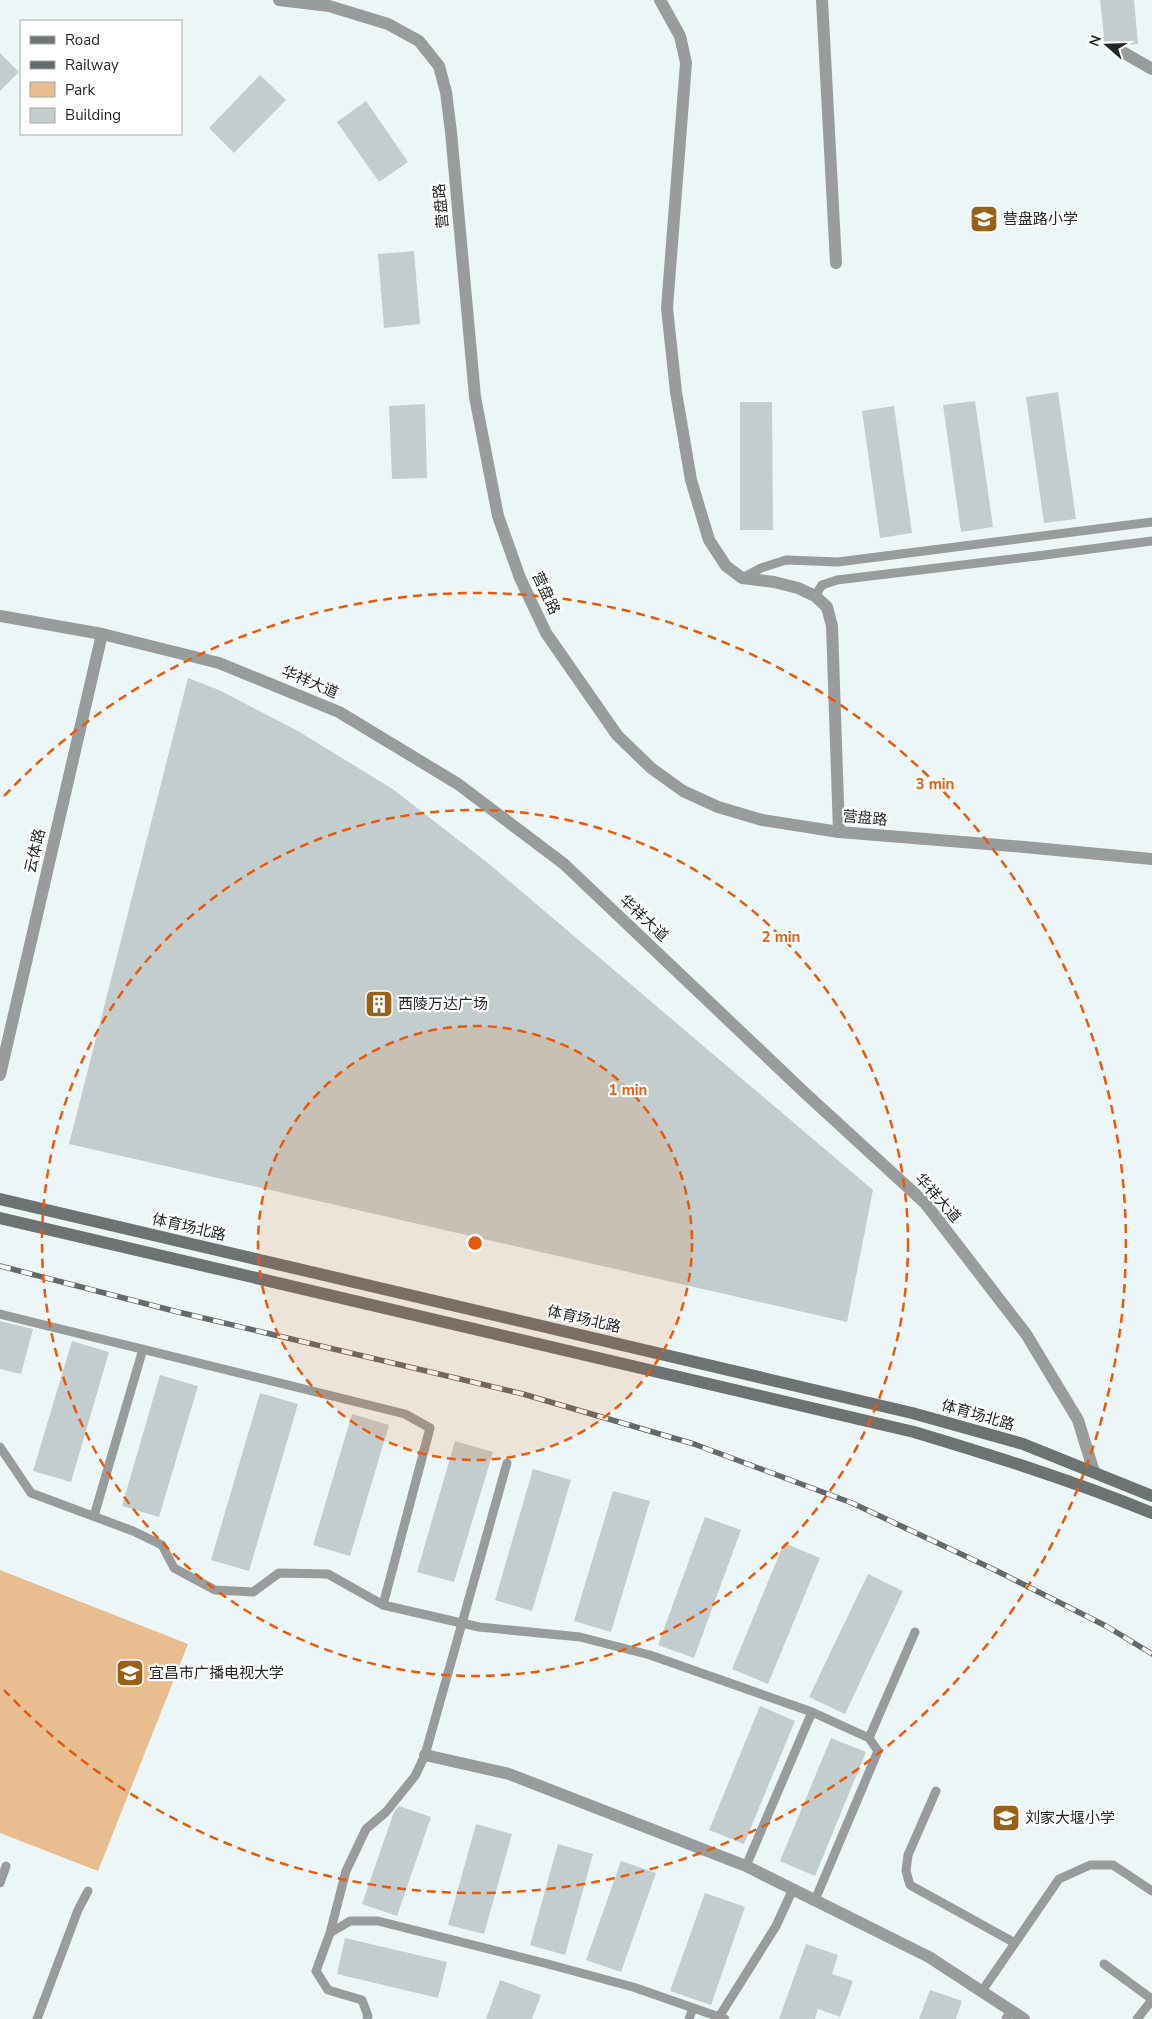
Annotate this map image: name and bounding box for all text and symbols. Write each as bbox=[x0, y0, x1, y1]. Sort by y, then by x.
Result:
legend bbox=[20, 20, 182, 135]
north arrow bbox=[1082, 20, 1132, 70]
text: Road bbox=[65, 30, 100, 50]
text: N bbox=[1085, 33, 1106, 49]
text: Railway bbox=[65, 55, 119, 75]
text: Park bbox=[65, 80, 95, 100]
text: Building bbox=[65, 105, 121, 125]
street label: 营盘路 bbox=[429, 183, 453, 229]
school or university icon: 营盘路小学 bbox=[969, 204, 999, 234]
place label: 营盘路小学 bbox=[1003, 209, 1078, 229]
street label: 营盘路 bbox=[527, 568, 565, 618]
street label: 华祥大道 bbox=[278, 661, 342, 703]
text: 3 min bbox=[916, 774, 954, 794]
street label: 营盘路 bbox=[842, 806, 888, 830]
street label: 云体路 bbox=[20, 827, 50, 875]
street label: 华祥大道 bbox=[615, 890, 673, 946]
text: 2 min bbox=[762, 927, 800, 947]
building icon: 西陵万达广场 bbox=[364, 989, 394, 1019]
place label: 西陵万达广场 bbox=[398, 994, 488, 1014]
text: 1 min bbox=[609, 1080, 647, 1100]
street label: 华祥大道 bbox=[910, 1169, 966, 1227]
street label: 体育场北路 bbox=[150, 1209, 228, 1245]
centre of rings bbox=[466, 1234, 484, 1252]
street label: 体育场北路 bbox=[545, 1301, 623, 1337]
street label: 体育场北路 bbox=[939, 1395, 1017, 1435]
school or university icon: 宜昌市广播电视大学 bbox=[115, 1658, 145, 1688]
place label: 宜昌市广播电视大学 bbox=[149, 1663, 284, 1683]
school or university icon: 刘家大堰小学 bbox=[991, 1803, 1021, 1833]
place label: 刘家大堰小学 bbox=[1025, 1808, 1115, 1828]

